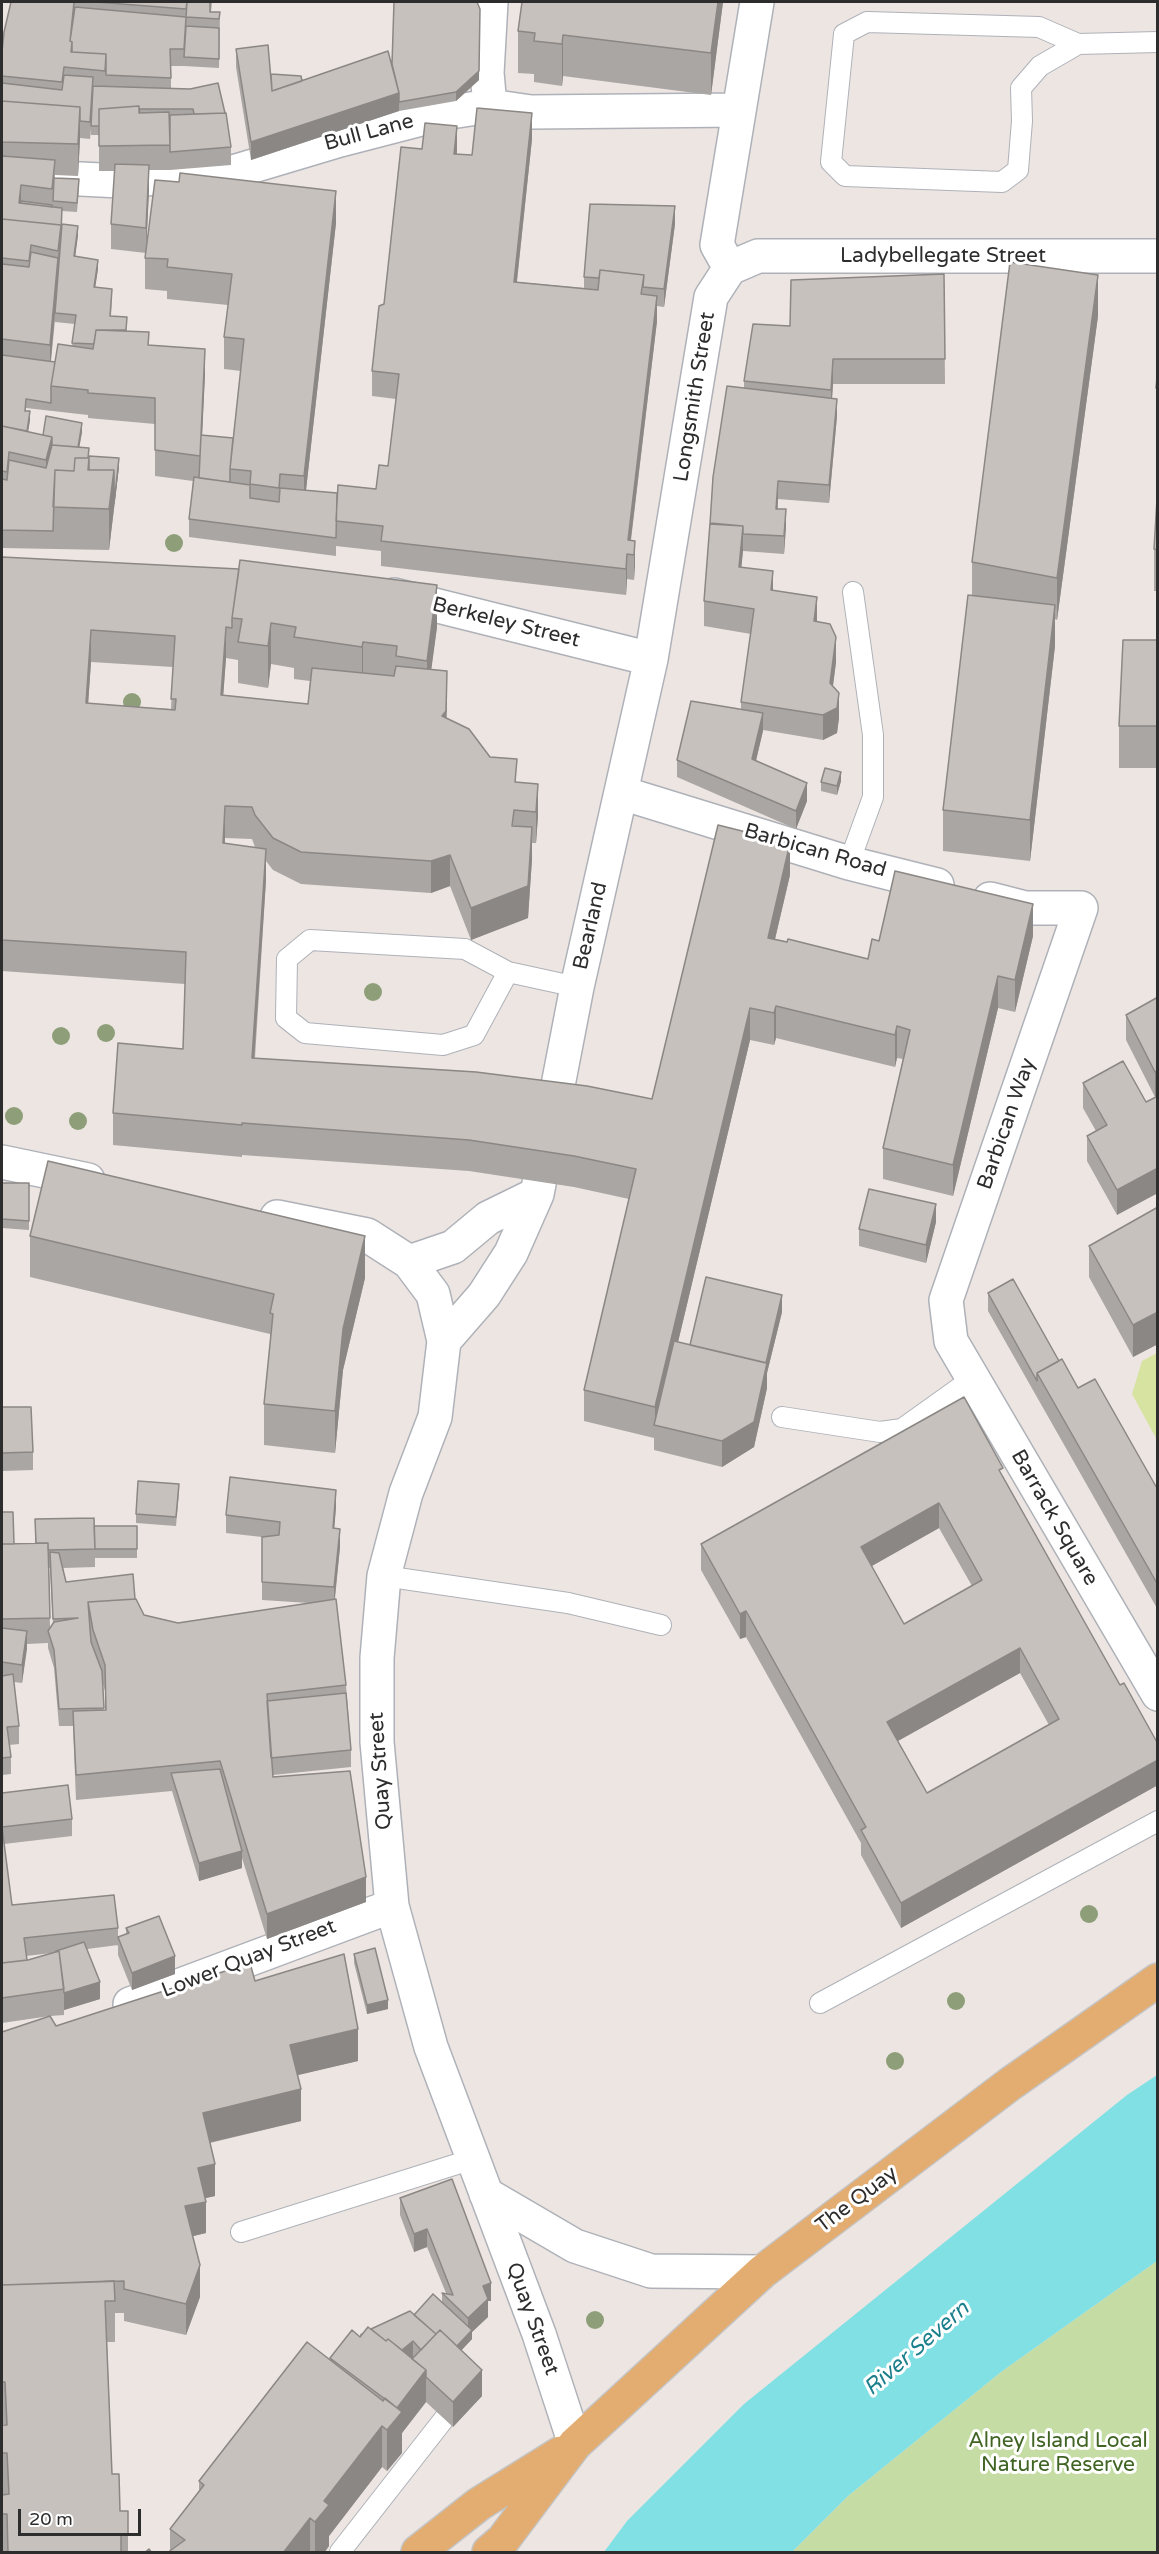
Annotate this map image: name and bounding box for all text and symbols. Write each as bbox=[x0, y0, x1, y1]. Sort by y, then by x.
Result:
street label: Bull Lane bbox=[321, 109, 417, 157]
street label: Ladybellegate Street bbox=[840, 243, 1046, 269]
street label: Longsmith Street bbox=[669, 310, 721, 484]
street label: Berkeley Street bbox=[430, 592, 582, 654]
street label: Barbican Road bbox=[741, 819, 889, 883]
street label: Bearland bbox=[569, 880, 613, 972]
street label: Barbican Way bbox=[973, 1055, 1041, 1193]
street label: Barrack Square bbox=[1005, 1446, 1103, 1590]
street label: Quay Street bbox=[364, 1711, 398, 1831]
street label: Lower Quay Street bbox=[158, 1914, 340, 2004]
street label: The Quay bbox=[811, 2161, 903, 2239]
street label: Quay Street bbox=[500, 2259, 564, 2379]
water label: River Severn bbox=[859, 2296, 975, 2402]
park label: Alney Island Local Nature Reserve bbox=[968, 2428, 1148, 2478]
scale bar bbox=[21, 2497, 144, 2535]
text: 20 m bbox=[29, 2508, 73, 2530]

